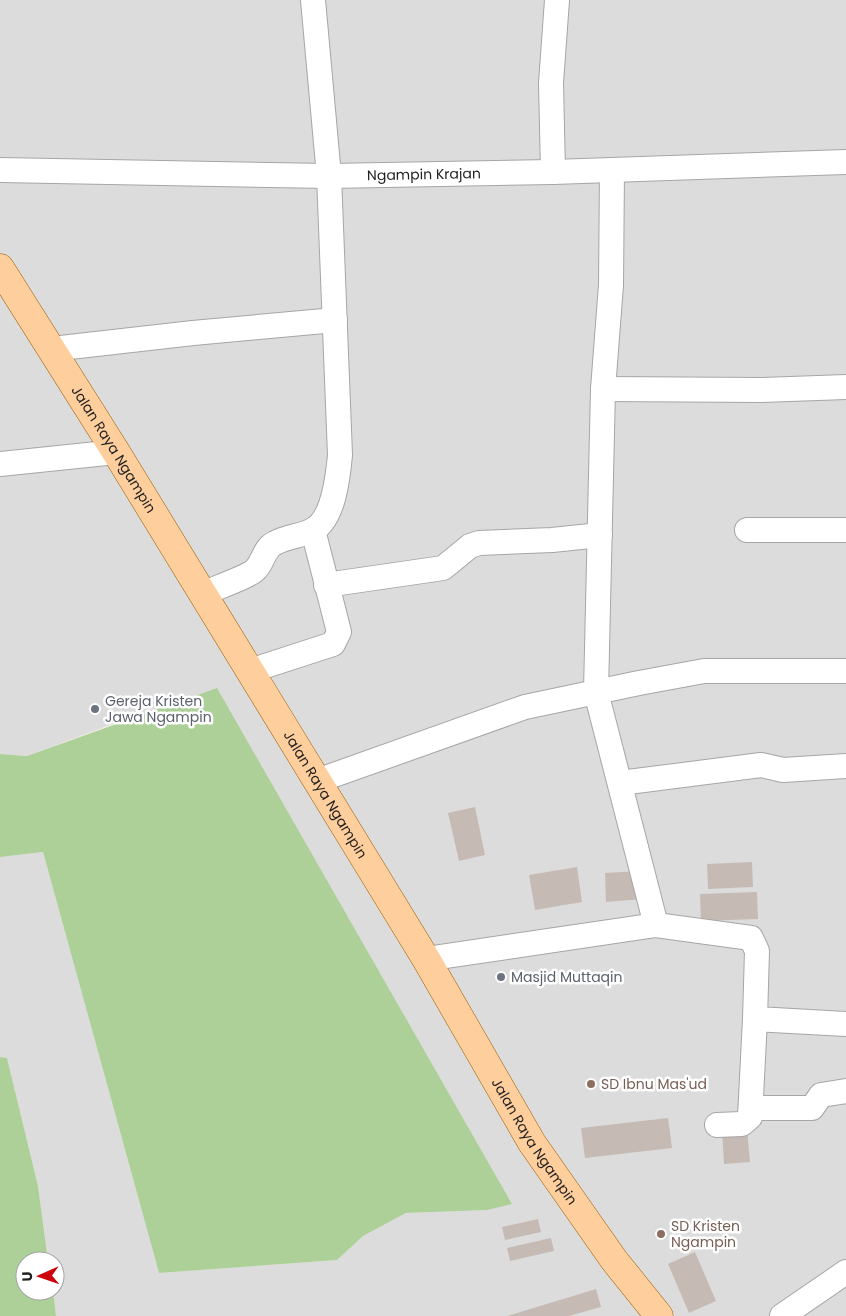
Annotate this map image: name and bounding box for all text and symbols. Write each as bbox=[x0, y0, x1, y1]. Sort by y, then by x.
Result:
street label: Ngampin Krajan bbox=[367, 163, 481, 185]
street label: Jalan Raya Ngampin bbox=[67, 382, 161, 517]
place label: Gereja Kristen Jawa Ngampin bbox=[105, 691, 212, 727]
marker: Gereja Kristen Jawa Ngampin bbox=[89, 703, 101, 715]
street label: Jalan Raya Ngampin bbox=[279, 727, 372, 862]
place label: Masjid Muttaqin bbox=[511, 967, 622, 987]
marker: Masjid Muttaqin bbox=[495, 971, 507, 983]
street label: Jalan Raya Ngampin bbox=[487, 1074, 582, 1209]
place label: SD Ibnu Mas'ud bbox=[601, 1074, 707, 1094]
marker: SD Ibnu Mas'ud bbox=[585, 1078, 597, 1090]
place label: SD Kristen Ngampin bbox=[671, 1216, 740, 1252]
marker: SD Kristen Ngampin bbox=[655, 1228, 667, 1240]
north arrow bbox=[15, 1251, 65, 1301]
text: U bbox=[17, 1271, 37, 1282]

